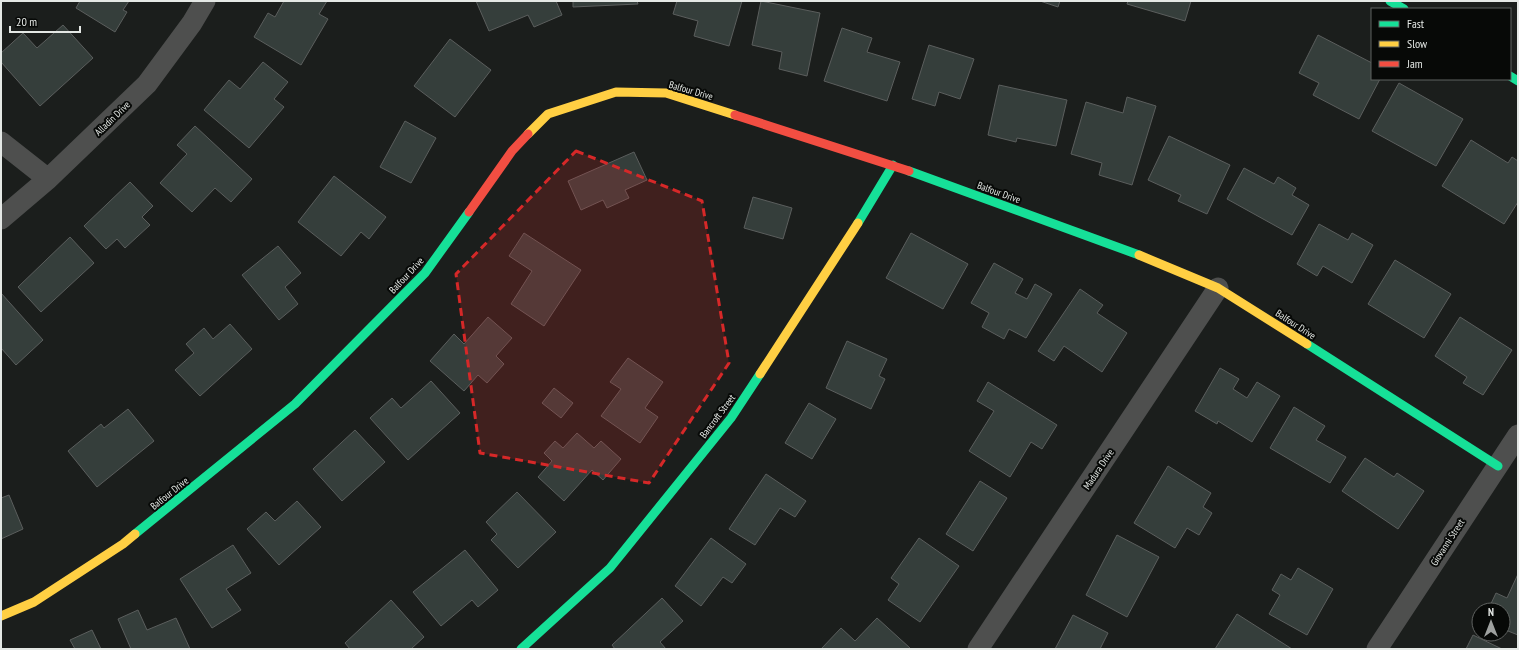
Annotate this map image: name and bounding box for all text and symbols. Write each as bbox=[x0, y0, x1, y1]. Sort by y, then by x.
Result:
scale bar bbox=[10, 8, 80, 34]
legend bbox=[1371, 8, 1511, 80]
text: 20 m bbox=[16, 14, 37, 29]
text: Fast bbox=[1407, 16, 1425, 31]
text: Slow bbox=[1407, 36, 1428, 51]
text: Jam bbox=[1406, 56, 1423, 71]
street label: Balfour Drive bbox=[667, 78, 714, 103]
street label: Alladin Drive bbox=[92, 98, 133, 139]
street label: Balfour Drive bbox=[975, 179, 1022, 206]
street label: Balfour Drive bbox=[386, 254, 427, 296]
street label: Balfour Drive bbox=[1273, 307, 1318, 342]
street label: Bancroft Street bbox=[697, 392, 738, 441]
street label: Madura Drive bbox=[1080, 447, 1117, 492]
street label: Balfour Drive bbox=[148, 474, 191, 513]
street label: Giovanni Street bbox=[1428, 516, 1467, 568]
north arrow bbox=[1471, 602, 1511, 642]
text: N bbox=[1488, 605, 1494, 619]

